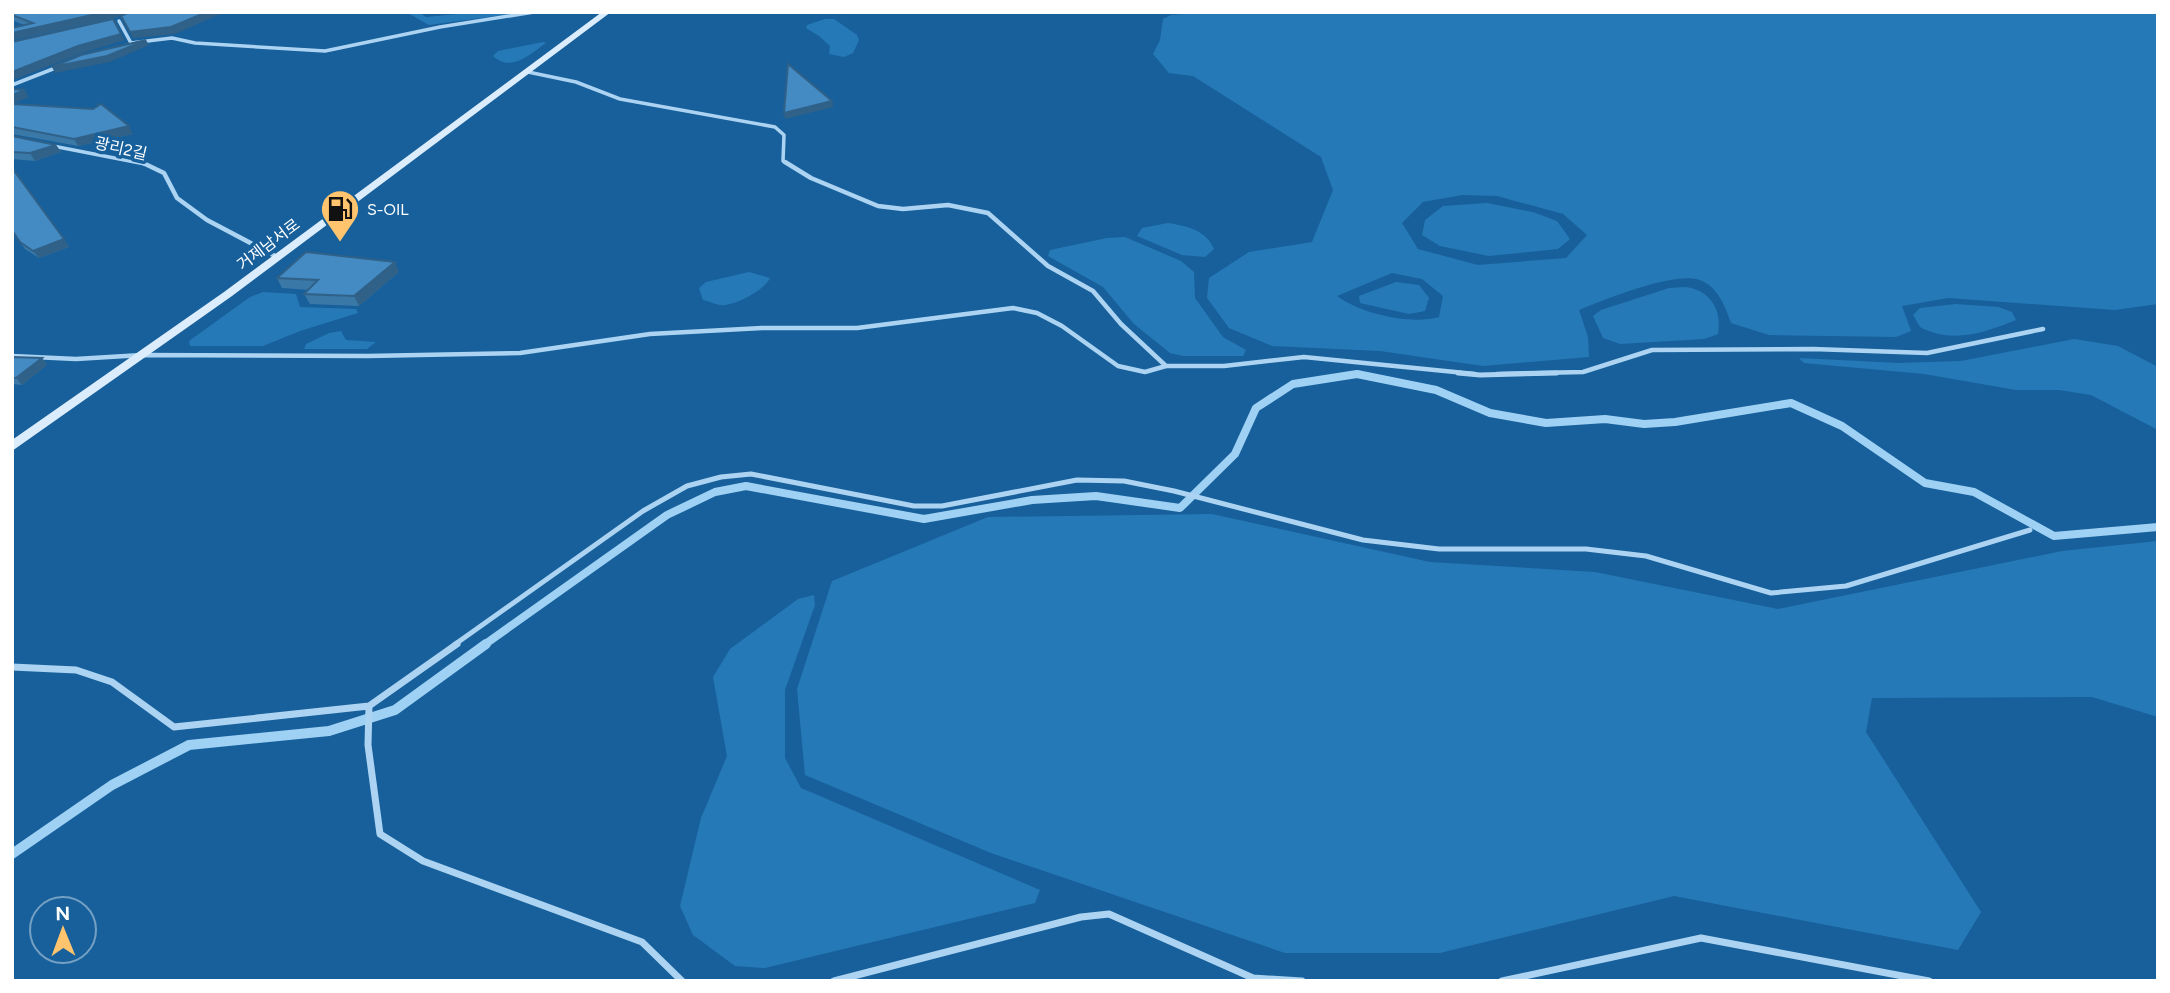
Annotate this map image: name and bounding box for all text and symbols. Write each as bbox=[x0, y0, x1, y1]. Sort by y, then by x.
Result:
street label: 광리2길 bbox=[93, 133, 149, 164]
fuel station icon: S-OIL bbox=[319, 188, 361, 243]
place label: S-OIL bbox=[367, 200, 409, 219]
street label: 거제남서로 bbox=[233, 214, 304, 274]
north arrow bbox=[28, 895, 98, 965]
text: N bbox=[55, 902, 70, 925]

